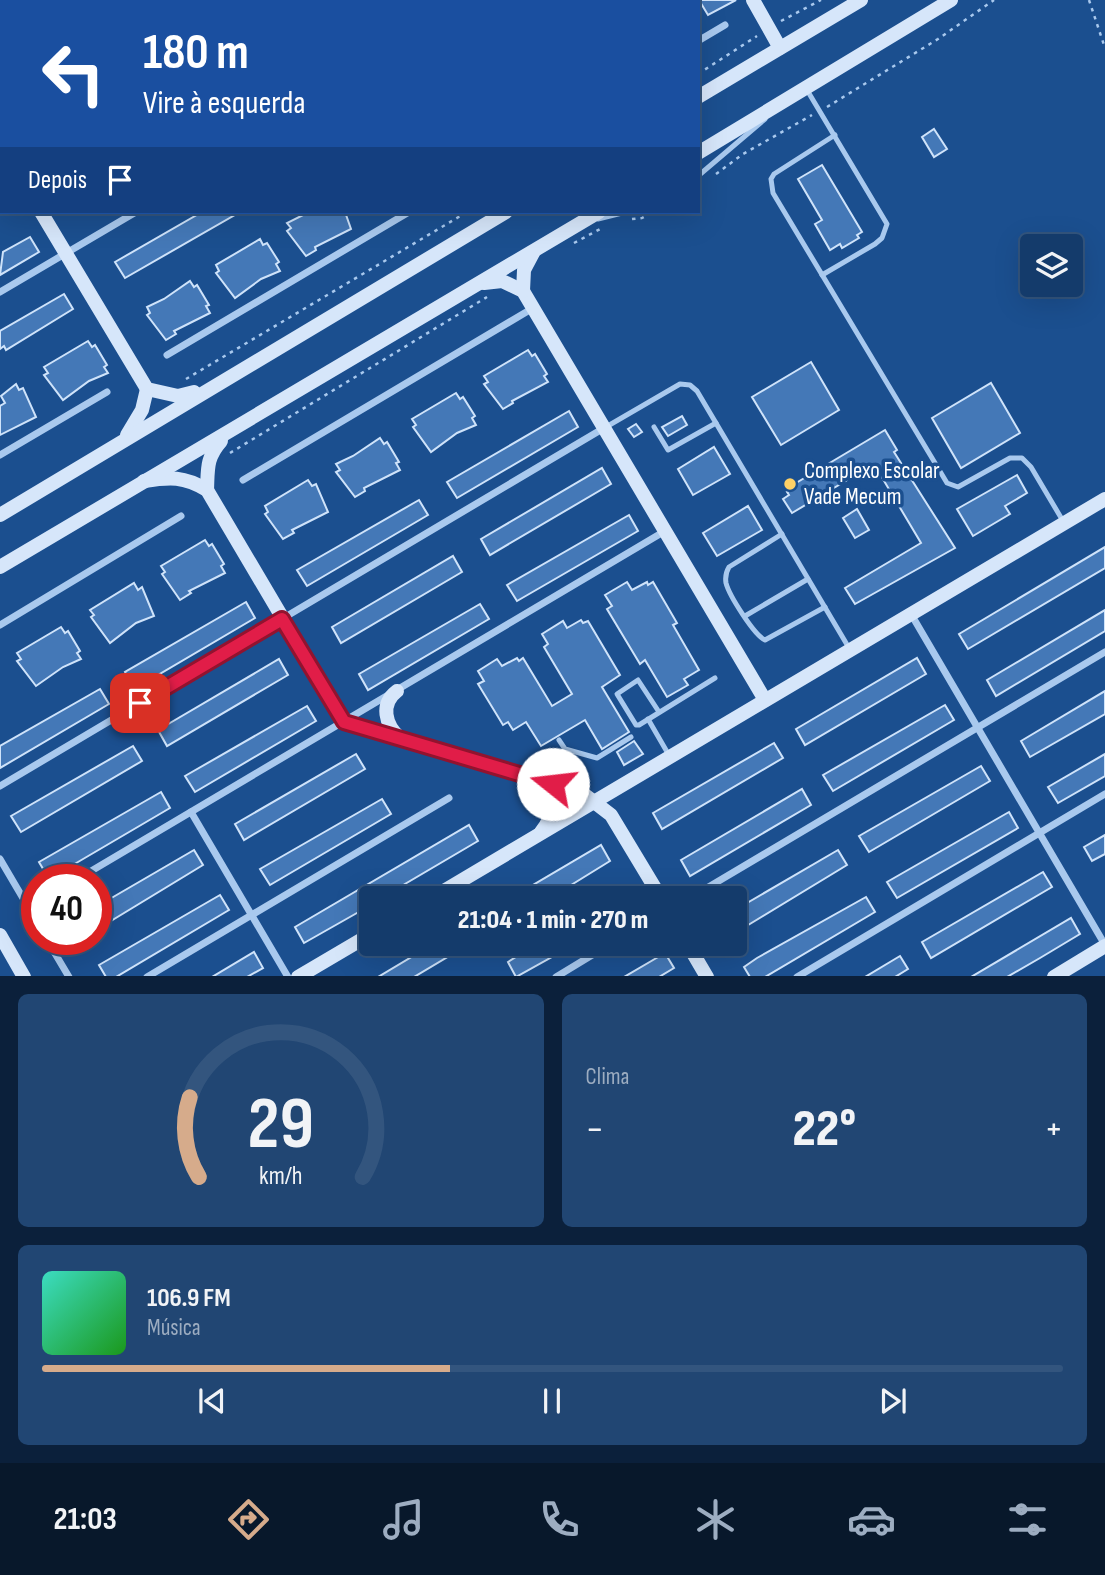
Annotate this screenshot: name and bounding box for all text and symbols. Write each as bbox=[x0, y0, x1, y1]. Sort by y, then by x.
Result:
text: 180 m bbox=[143, 24, 249, 83]
icon: left bbox=[28, 28, 119, 119]
text: Vire à esquerda bbox=[143, 84, 306, 123]
icon: arrive bbox=[101, 161, 139, 199]
text: Depois bbox=[28, 165, 87, 196]
map controls bbox=[1020, 234, 1083, 297]
button: layers bbox=[1020, 234, 1083, 297]
place label: Complexo Escolar Vade Mecum bbox=[804, 457, 940, 511]
marker: Complexo Escolar Vade Mecum bbox=[782, 476, 798, 492]
pin bbox=[110, 673, 170, 733]
icon: arrive bbox=[121, 684, 159, 722]
position arrow bbox=[516, 747, 590, 821]
speed limit sign: 40 bbox=[21, 864, 112, 955]
text: 21:04 · 1 min · 270 m bbox=[458, 905, 648, 936]
text: Clima bbox=[586, 1063, 629, 1091]
text: 29 bbox=[248, 1081, 314, 1169]
text: 22° bbox=[792, 1098, 856, 1161]
text: − bbox=[586, 1107, 604, 1152]
text: + bbox=[1044, 1107, 1063, 1152]
text: km/h bbox=[259, 1160, 302, 1191]
text: 106.9 FM bbox=[147, 1283, 231, 1314]
text: Música bbox=[147, 1314, 201, 1342]
icon: previous bbox=[193, 1382, 231, 1420]
icon: pause bbox=[533, 1382, 571, 1420]
icon: next bbox=[874, 1382, 912, 1420]
icon: directions bbox=[224, 1495, 273, 1544]
icon: music bbox=[379, 1495, 428, 1544]
icon: phone bbox=[535, 1495, 584, 1544]
icon: climate bbox=[691, 1495, 740, 1544]
icon: car bbox=[847, 1495, 896, 1544]
icon: filters bbox=[1003, 1495, 1052, 1544]
text: 21:03 bbox=[53, 1500, 117, 1539]

